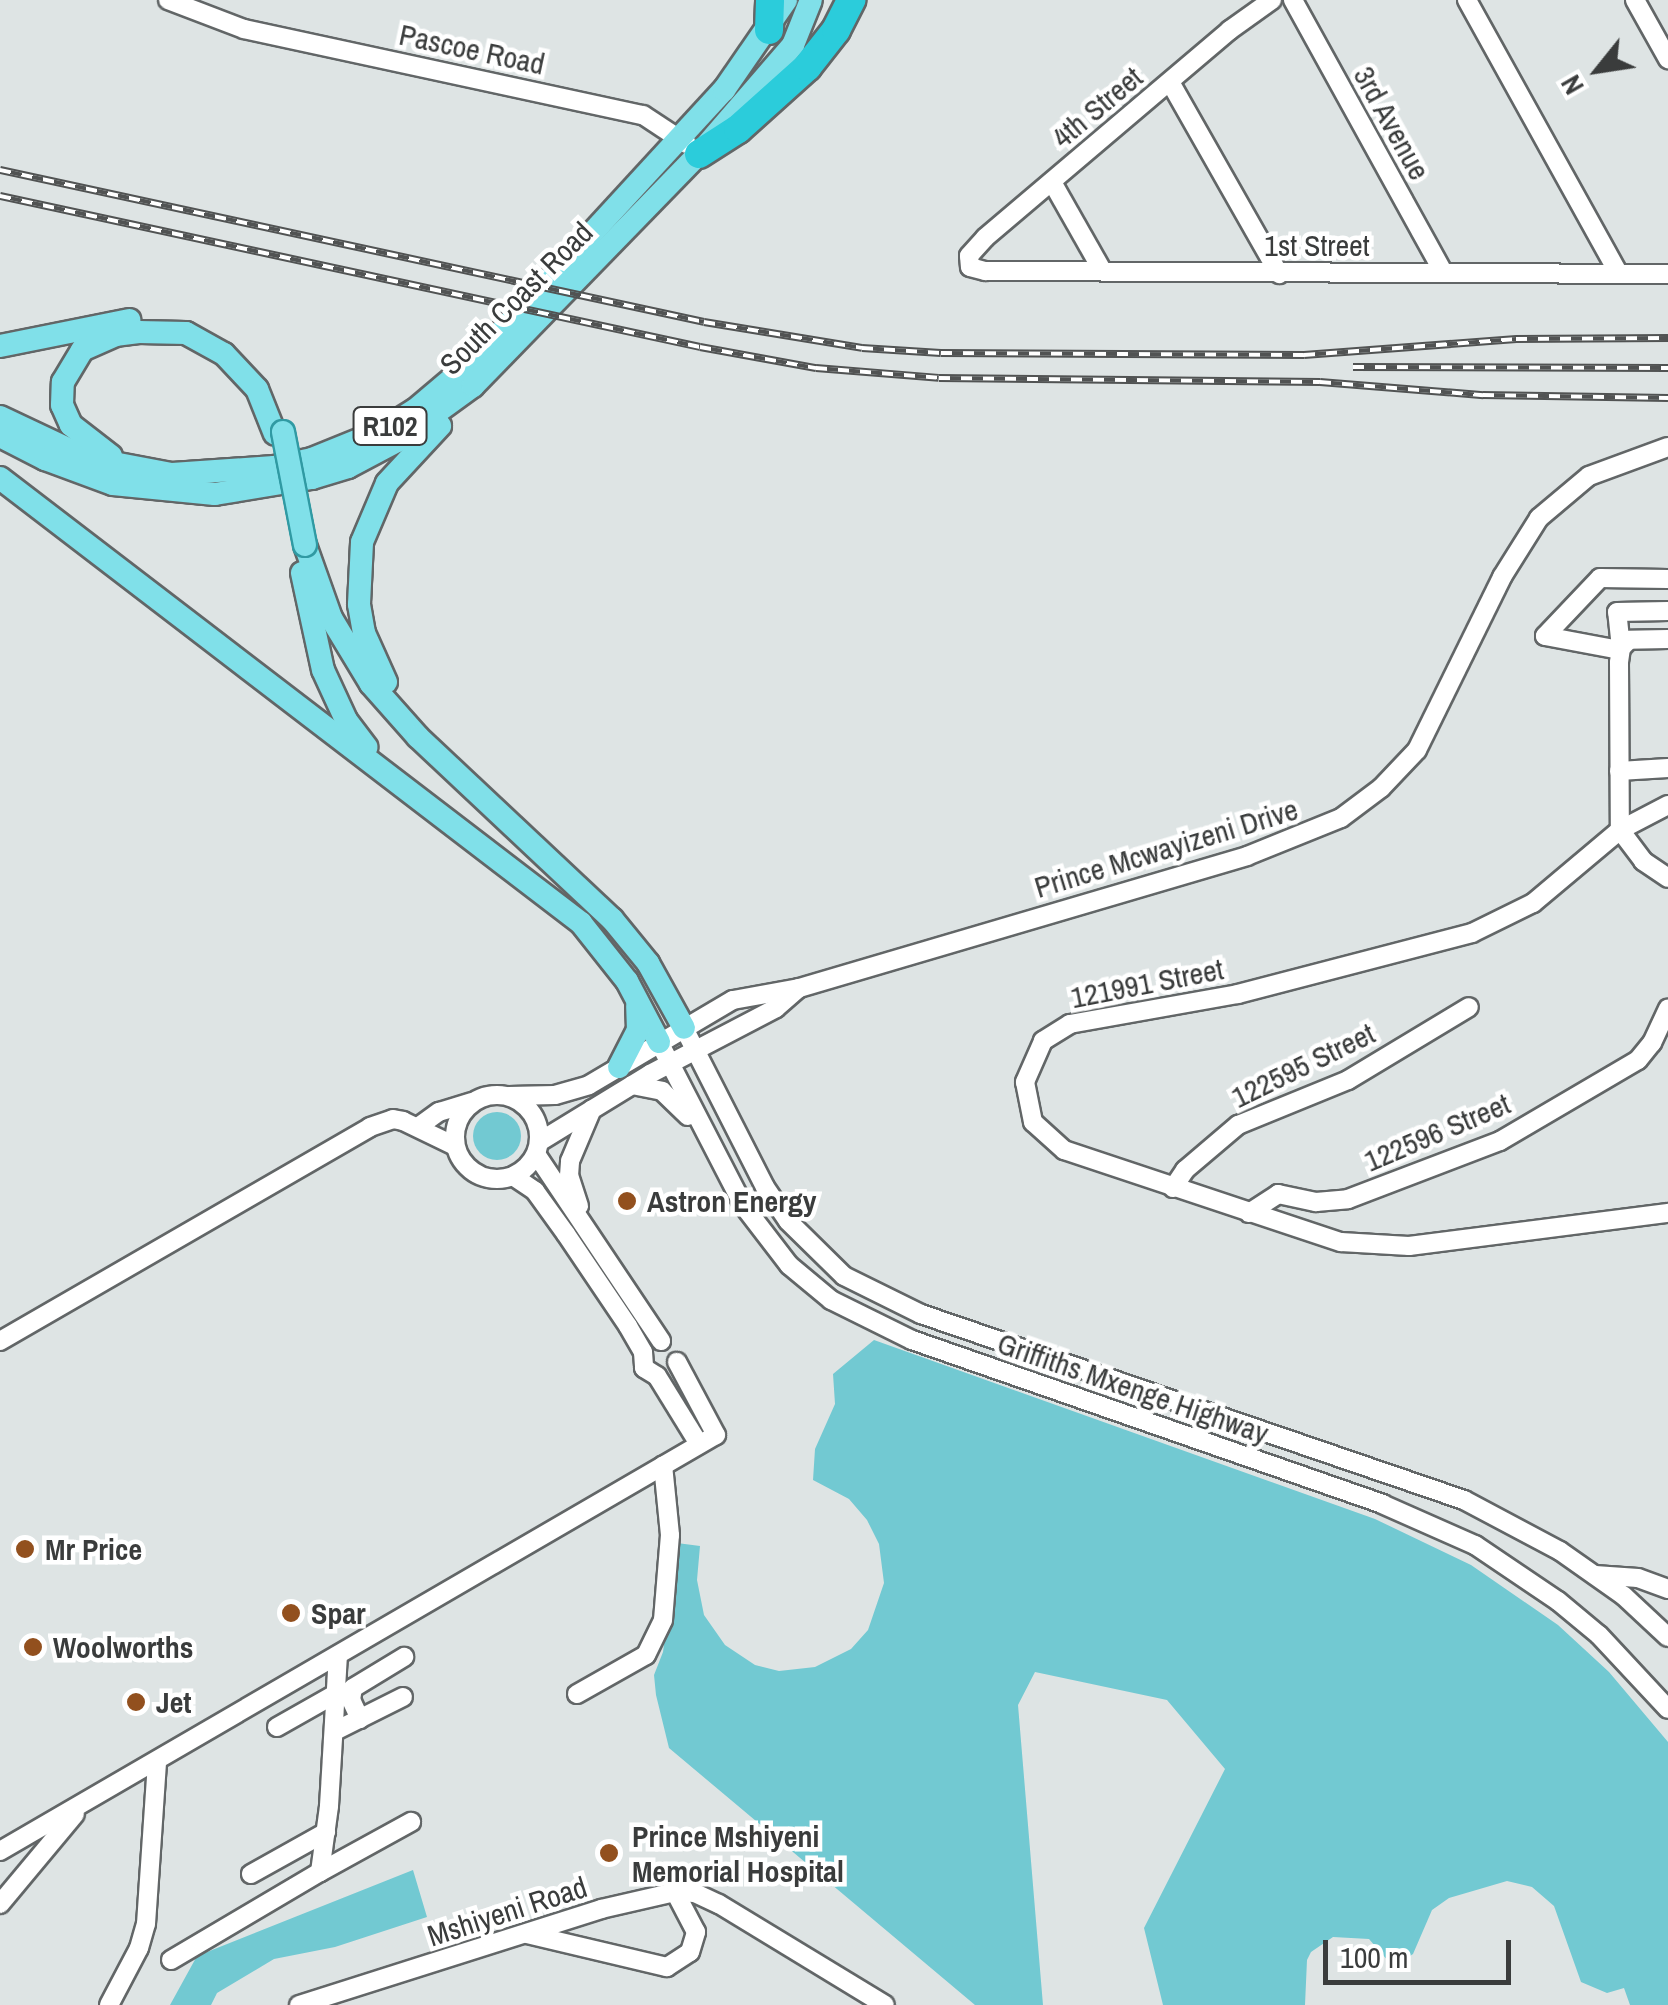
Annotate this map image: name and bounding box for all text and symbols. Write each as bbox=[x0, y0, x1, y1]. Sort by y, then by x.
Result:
street label: Pascoe Road bbox=[396, 16, 548, 82]
north arrow bbox=[1548, 20, 1648, 120]
street label: 4th Street bbox=[1045, 59, 1149, 155]
street label: 3rd Avenue bbox=[1346, 59, 1438, 187]
text: N bbox=[1551, 68, 1593, 102]
street label: South Coast Road bbox=[432, 214, 600, 382]
street label: 1st Street bbox=[1264, 227, 1370, 263]
road number: R102 bbox=[352, 403, 428, 449]
street label: Prince Mcwayizeni Drive bbox=[1030, 791, 1302, 905]
street label: 121991 Street bbox=[1068, 951, 1226, 1015]
street label: 122595 Street bbox=[1226, 1015, 1380, 1115]
street label: 122596 Street bbox=[1359, 1085, 1515, 1179]
place label: Astron Energy bbox=[647, 1183, 816, 1219]
marker: Astron Energy bbox=[616, 1190, 638, 1212]
street label: Griffiths Mxenge Highway bbox=[993, 1325, 1273, 1451]
place label: Mr Price bbox=[45, 1531, 142, 1567]
marker: Mr Price bbox=[14, 1538, 36, 1560]
place label: Spar bbox=[311, 1595, 366, 1631]
marker: Spar bbox=[280, 1602, 302, 1624]
place label: Woolworths bbox=[53, 1629, 193, 1665]
marker: Woolworths bbox=[22, 1636, 44, 1658]
place label: Jet bbox=[156, 1684, 192, 1720]
marker: Jet bbox=[125, 1691, 147, 1713]
place label: Prince Mshiyeni Memorial Hospital bbox=[632, 1818, 844, 1888]
marker: Prince Mshiyeni Memorial Hospital bbox=[596, 1840, 622, 1866]
street label: Mshiyeni Road bbox=[423, 1868, 591, 1954]
scale bar bbox=[1328, 1920, 1516, 1982]
text: 100 m bbox=[1340, 1937, 1408, 1977]

